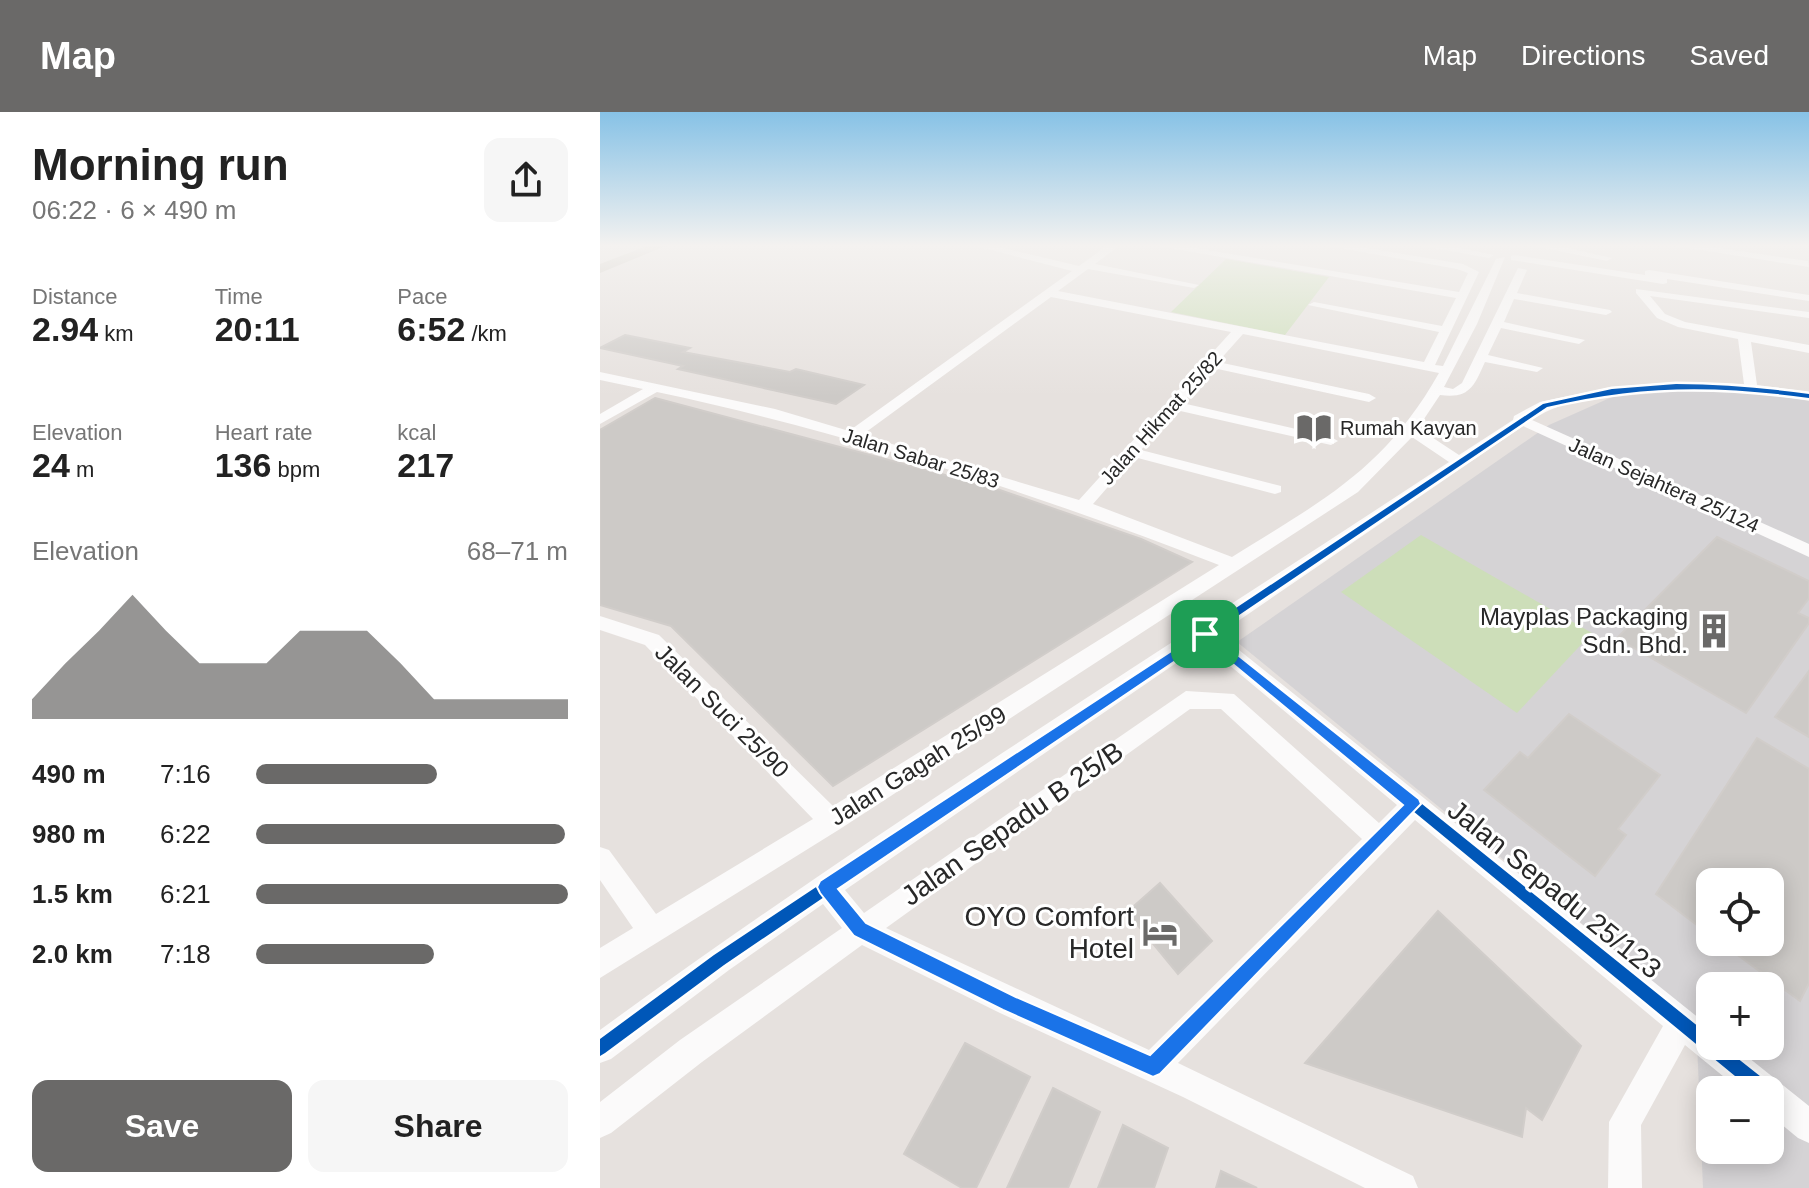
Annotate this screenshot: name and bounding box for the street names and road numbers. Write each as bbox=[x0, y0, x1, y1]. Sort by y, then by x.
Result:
street label: Jalan Hikmat 25/82 bbox=[1096, 347, 1226, 489]
street label: Jalan Sabar 25/83 bbox=[840, 424, 1002, 492]
street label: Jalan Sejahtera 25/124 bbox=[1566, 433, 1762, 537]
street label: Jalan Suci 25/90 bbox=[650, 638, 795, 783]
street label: Jalan Gagah 25/99 bbox=[825, 700, 1011, 831]
street label: Jalan Sepadu B 25/B bbox=[896, 735, 1129, 912]
street label: Jalan Sepadu 25/123 bbox=[1442, 794, 1667, 985]

